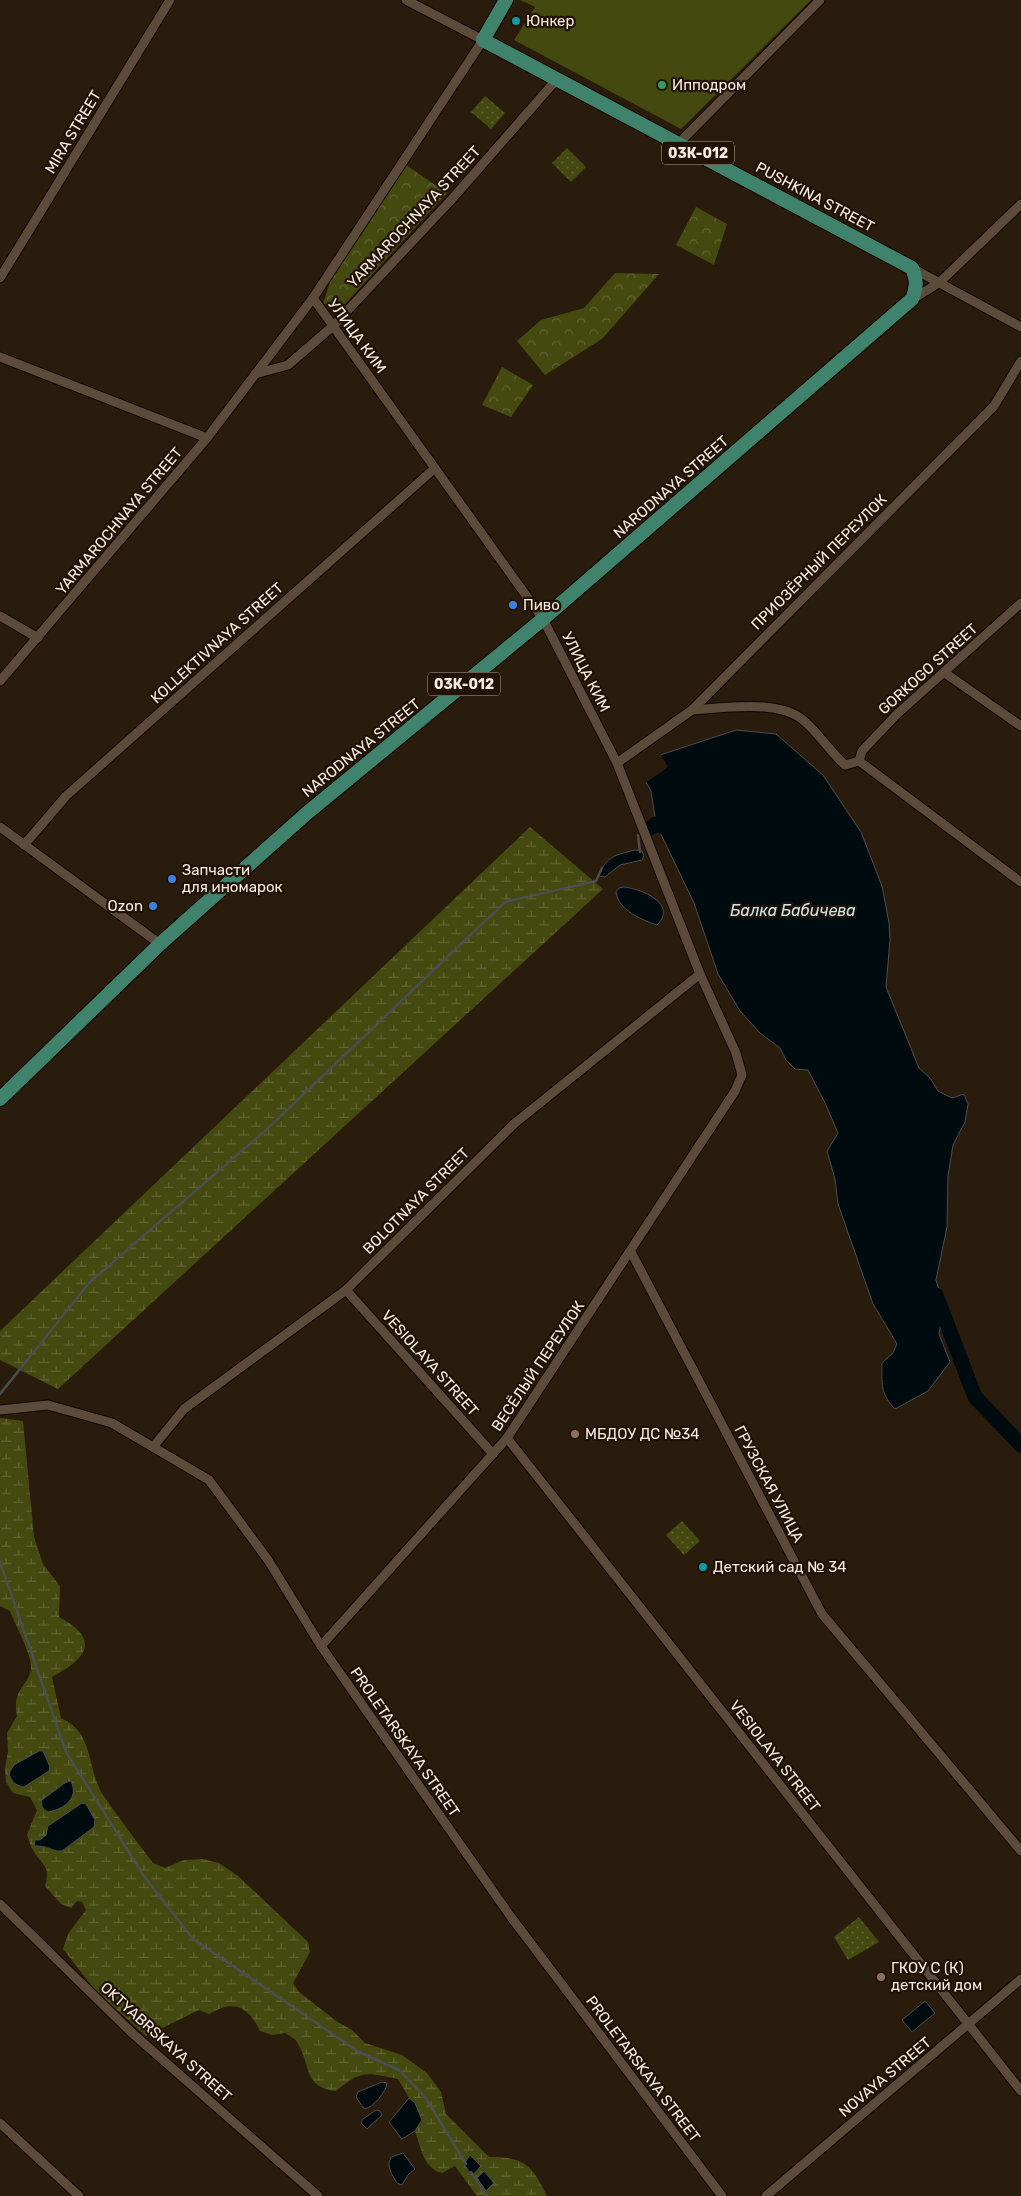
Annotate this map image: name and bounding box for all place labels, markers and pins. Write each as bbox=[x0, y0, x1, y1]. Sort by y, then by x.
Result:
place label: Юнкер bbox=[526, 12, 574, 30]
marker: Юнкер bbox=[510, 15, 522, 27]
place label: Ипподром bbox=[672, 76, 746, 94]
marker: Ипподром bbox=[656, 79, 668, 91]
place label: Пиво bbox=[523, 596, 560, 614]
marker: Пиво bbox=[507, 599, 519, 611]
place label: Запчасти для иномарок bbox=[182, 861, 283, 896]
marker: Запчасти для иномарок bbox=[166, 873, 178, 885]
place label: Ozon bbox=[108, 897, 143, 915]
marker: Ozon bbox=[147, 900, 159, 912]
place label: МБДОУ ДС №34 bbox=[585, 1425, 700, 1443]
marker: МБДОУ ДС №34 bbox=[569, 1428, 581, 1440]
place label: Детский сад № 34 bbox=[713, 1558, 847, 1576]
marker: Детский сад № 34 bbox=[697, 1561, 709, 1573]
place label: ГКОУ С (К) детский дом bbox=[891, 1959, 982, 1994]
marker: ГКОУ С (К) детский дом bbox=[875, 1971, 887, 1983]

